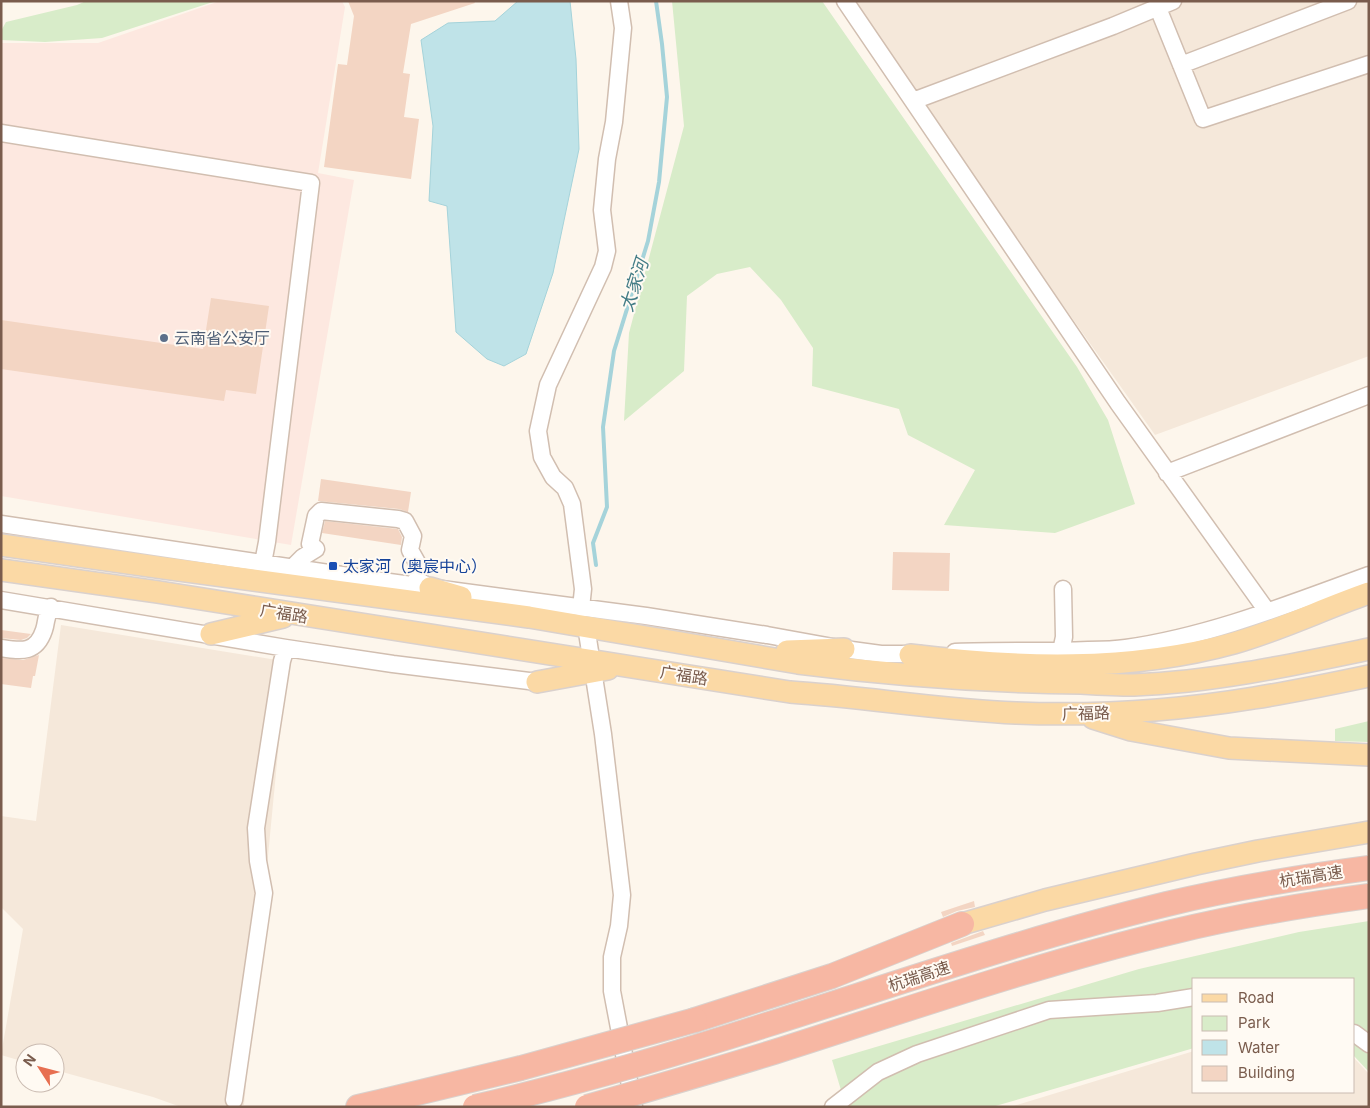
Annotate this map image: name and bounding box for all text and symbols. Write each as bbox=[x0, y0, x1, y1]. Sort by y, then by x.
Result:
water label: 太家河 bbox=[616, 253, 653, 314]
place label: 云南省公安厅 bbox=[174, 328, 270, 348]
marker: 云南省公安厅 bbox=[158, 332, 170, 344]
place label: 太家河（奥宸中心） bbox=[343, 556, 487, 576]
marker: 太家河（奥宸中心） bbox=[327, 560, 339, 572]
street label: 广福路 bbox=[259, 599, 309, 627]
street label: 广福路 bbox=[659, 661, 709, 689]
street label: 广福路 bbox=[1062, 703, 1110, 723]
street label: 杭瑞高速 bbox=[1278, 861, 1344, 891]
street label: 杭瑞高速 bbox=[885, 957, 953, 995]
legend bbox=[1192, 978, 1355, 1093]
text: Road bbox=[1238, 988, 1274, 1007]
text: Park bbox=[1238, 1013, 1271, 1032]
text: Water bbox=[1238, 1038, 1280, 1057]
north arrow bbox=[15, 1043, 65, 1093]
text: N bbox=[19, 1051, 39, 1069]
text: Building bbox=[1238, 1063, 1295, 1082]

